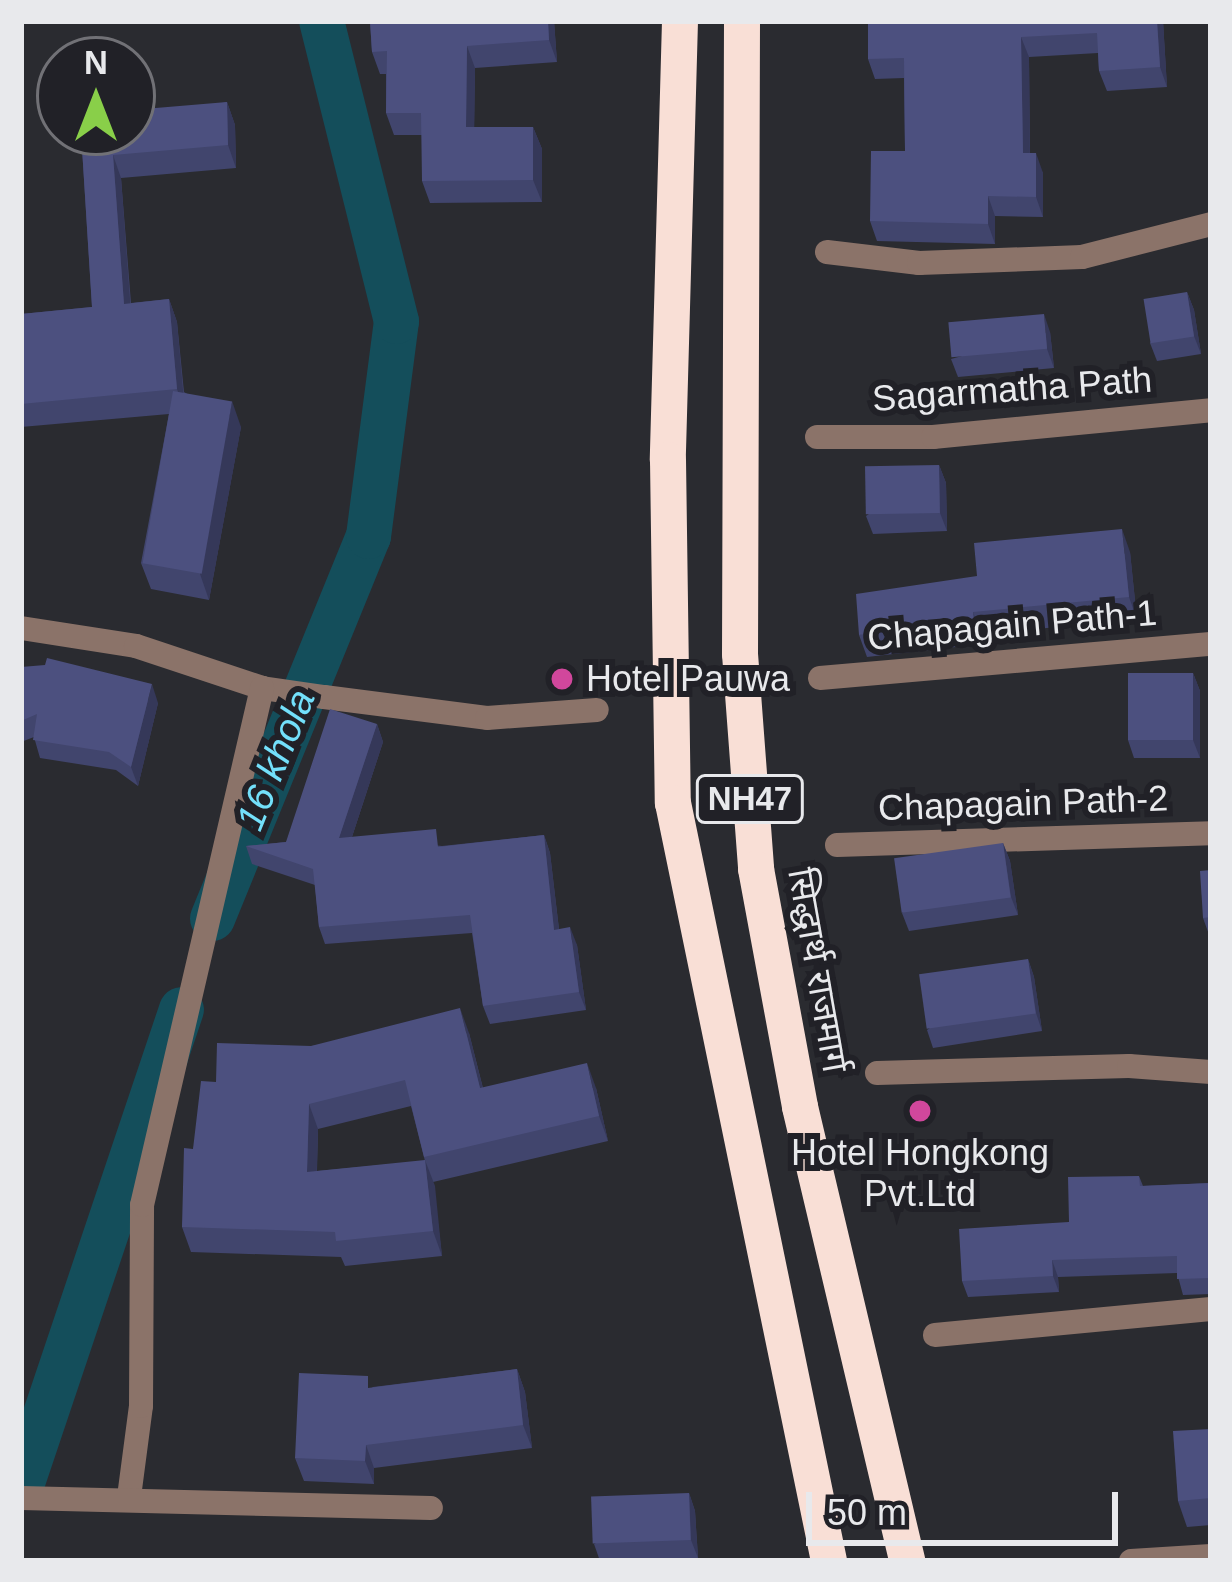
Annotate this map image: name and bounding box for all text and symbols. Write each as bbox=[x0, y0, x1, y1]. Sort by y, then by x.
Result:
north arrow bbox=[36, 36, 156, 156]
text: N bbox=[84, 44, 108, 81]
street label: Sagarmatha Path bbox=[871, 358, 1153, 420]
street label: Chapagain Path-1 bbox=[866, 591, 1158, 659]
place label: Hotel Pauwa bbox=[586, 657, 790, 701]
marker: Hotel Pauwa bbox=[549, 666, 575, 692]
water label: 16 khola bbox=[227, 683, 325, 837]
road number: NH47 bbox=[693, 772, 807, 826]
street label: Chapagain Path-2 bbox=[877, 776, 1169, 830]
street label: सिद्धार्थ राजमार्ग bbox=[779, 865, 857, 1075]
marker: Hotel Hongkong Pvt.Ltd bbox=[907, 1098, 933, 1124]
place label: Hotel Hongkong Pvt.Ltd bbox=[791, 1130, 1049, 1215]
scale bar bbox=[812, 1468, 1124, 1542]
text: 50 m bbox=[827, 1492, 907, 1533]

